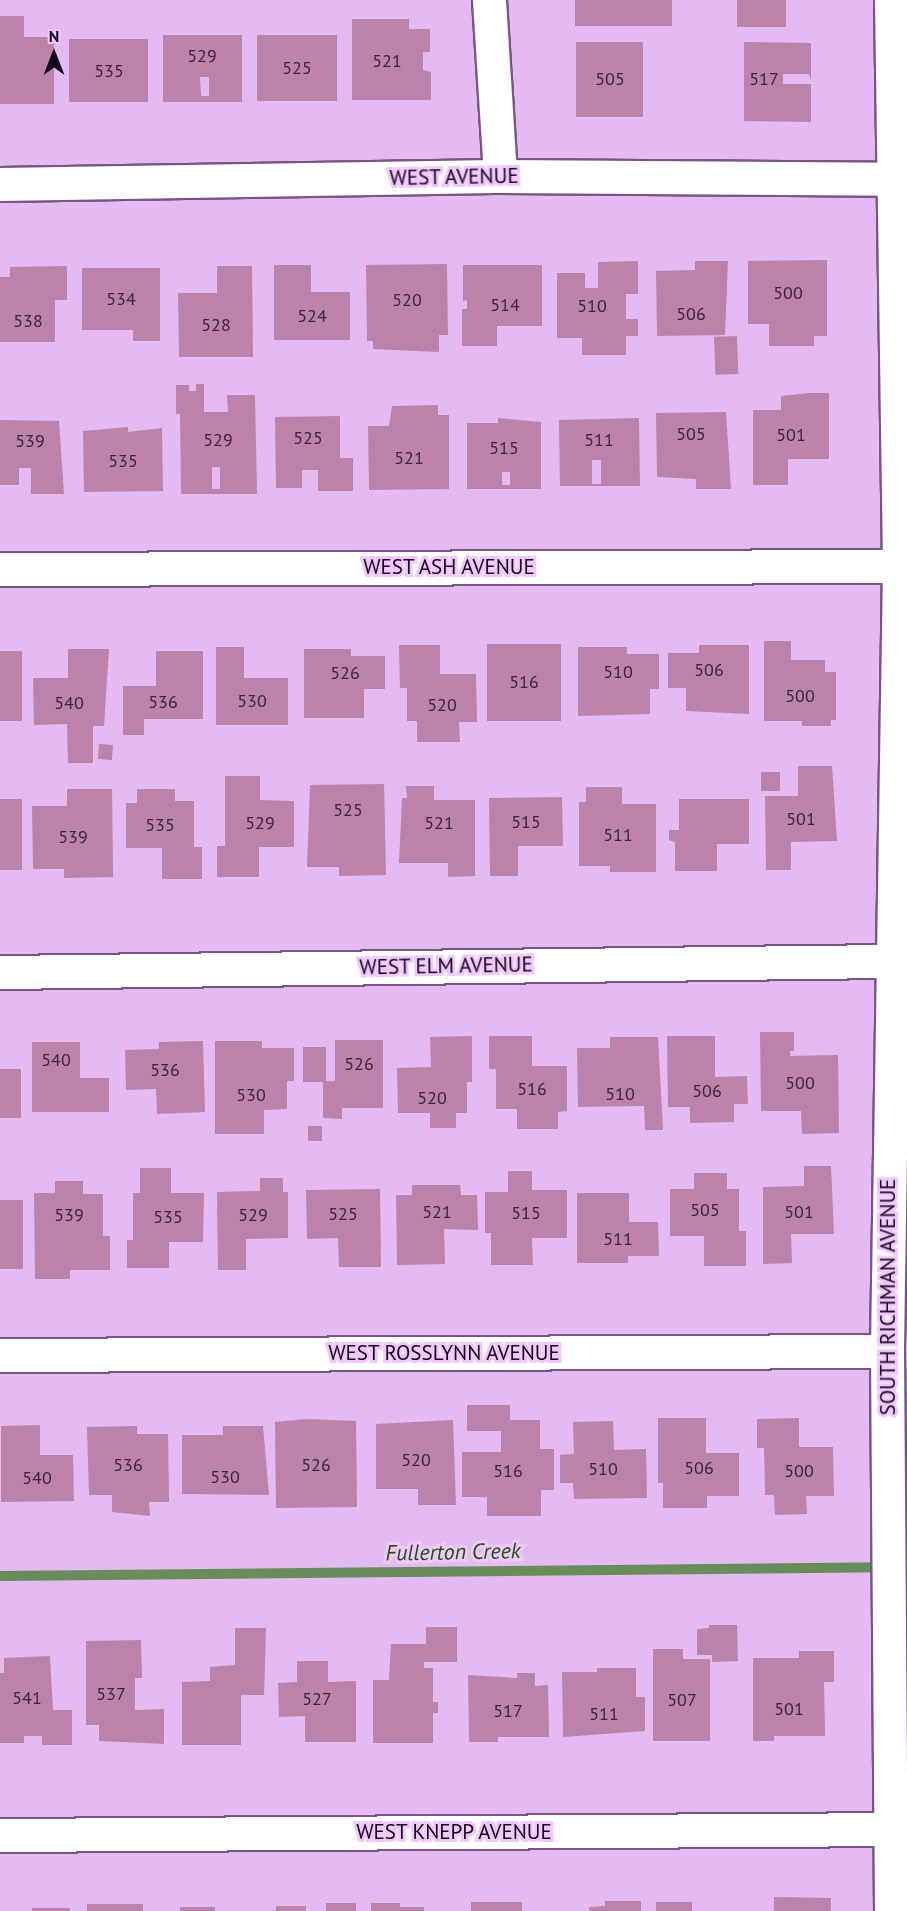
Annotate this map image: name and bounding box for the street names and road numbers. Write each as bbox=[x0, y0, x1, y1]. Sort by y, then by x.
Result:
street label: WEST AVENUE bbox=[388, 163, 520, 191]
street label: WEST ASH AVENUE bbox=[362, 554, 536, 580]
street label: WEST ELM AVENUE bbox=[358, 952, 534, 980]
street label: SOUTH RICHMAN AVENUE bbox=[875, 1178, 901, 1416]
street label: WEST ROSSLYNN AVENUE bbox=[327, 1340, 561, 1366]
street label: WEST KNEPP AVENUE bbox=[355, 1819, 553, 1845]

